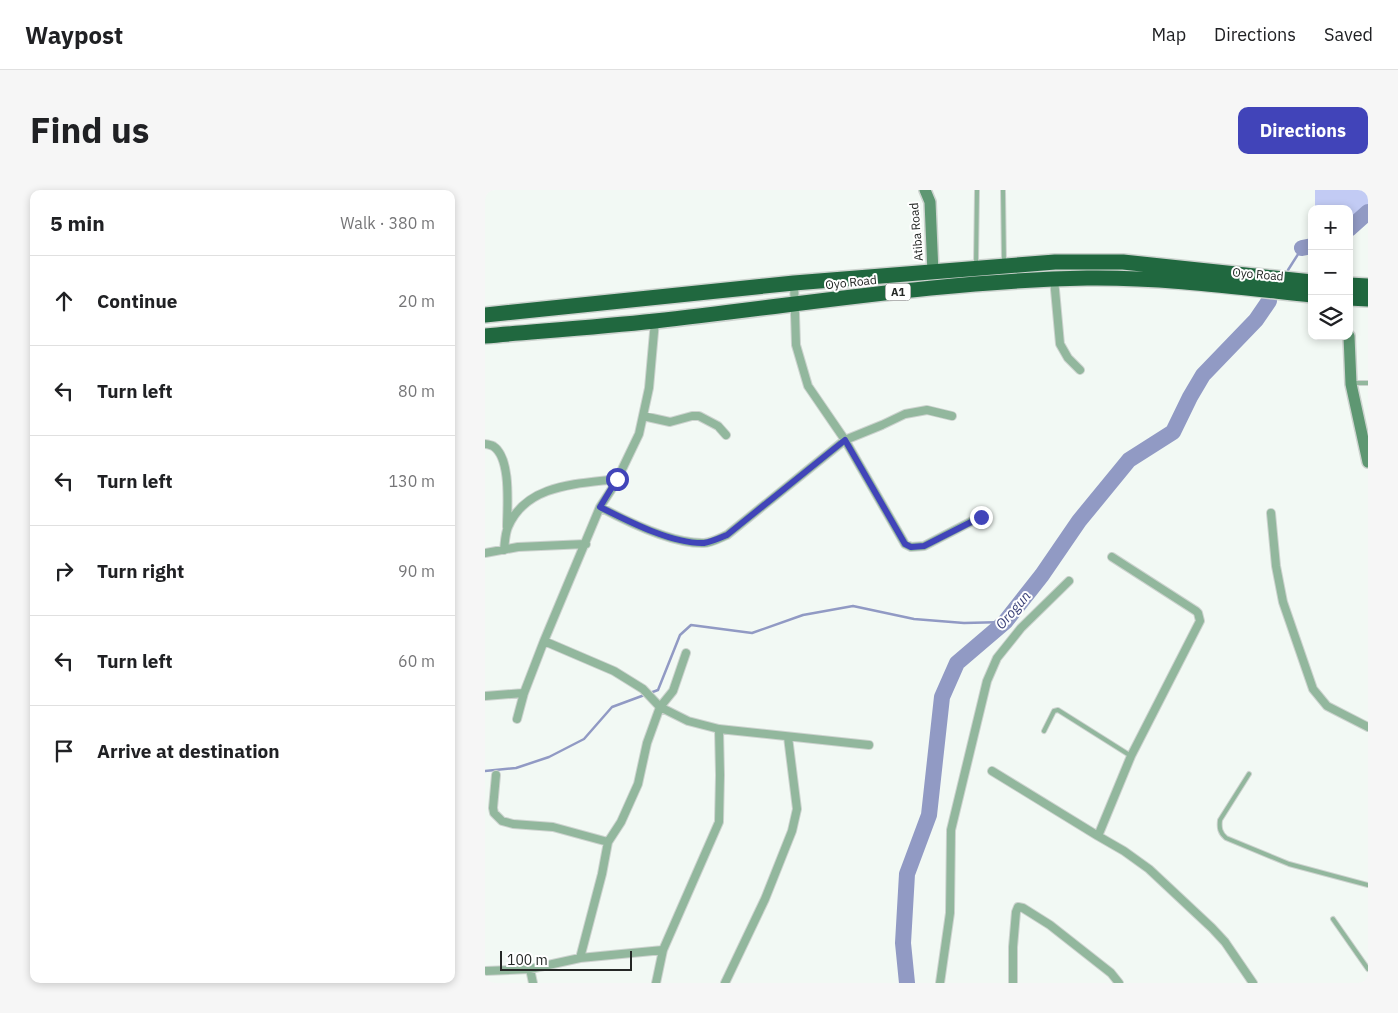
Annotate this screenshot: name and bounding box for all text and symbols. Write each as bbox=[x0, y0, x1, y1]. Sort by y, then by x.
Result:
text: Waypost bbox=[25, 19, 123, 51]
text: Map bbox=[1151, 23, 1186, 46]
text: Directions bbox=[1214, 23, 1296, 46]
text: Saved bbox=[1324, 23, 1373, 46]
text: Find us bbox=[30, 107, 149, 153]
button: Directions bbox=[1238, 107, 1368, 154]
street label: Atiba Road bbox=[906, 202, 926, 262]
map controls bbox=[1308, 205, 1353, 340]
button: + bbox=[1308, 205, 1353, 250]
text: 5 min bbox=[50, 209, 105, 237]
text: Walk · 380 m bbox=[340, 213, 435, 233]
button: − bbox=[1308, 250, 1353, 295]
street label: Oyo Road bbox=[1232, 264, 1284, 284]
street label: Oyo Road bbox=[825, 272, 877, 292]
road number: A1 bbox=[885, 284, 911, 300]
icon: ahead bbox=[50, 287, 78, 315]
text: Continue bbox=[97, 289, 177, 313]
text: 20 m bbox=[398, 291, 435, 311]
button: layers bbox=[1308, 295, 1353, 340]
icon: left bbox=[50, 377, 78, 405]
text: Turn left bbox=[97, 379, 173, 403]
text: 80 m bbox=[398, 381, 435, 401]
icon: left bbox=[50, 467, 78, 495]
route start bbox=[606, 468, 629, 491]
text: Turn left bbox=[97, 469, 173, 493]
text: 130 m bbox=[388, 471, 435, 491]
route end bbox=[970, 506, 993, 529]
icon: right bbox=[50, 557, 78, 585]
text: Turn right bbox=[97, 559, 184, 583]
text: 90 m bbox=[398, 561, 435, 581]
water label: Orogun bbox=[991, 587, 1035, 633]
icon: left bbox=[50, 647, 78, 675]
text: Turn left bbox=[97, 649, 173, 673]
text: 60 m bbox=[398, 651, 435, 671]
icon: arrive bbox=[50, 737, 78, 765]
text: Arrive at destination bbox=[97, 739, 280, 763]
scale bar bbox=[500, 948, 633, 971]
text: 100 m bbox=[507, 951, 548, 969]

